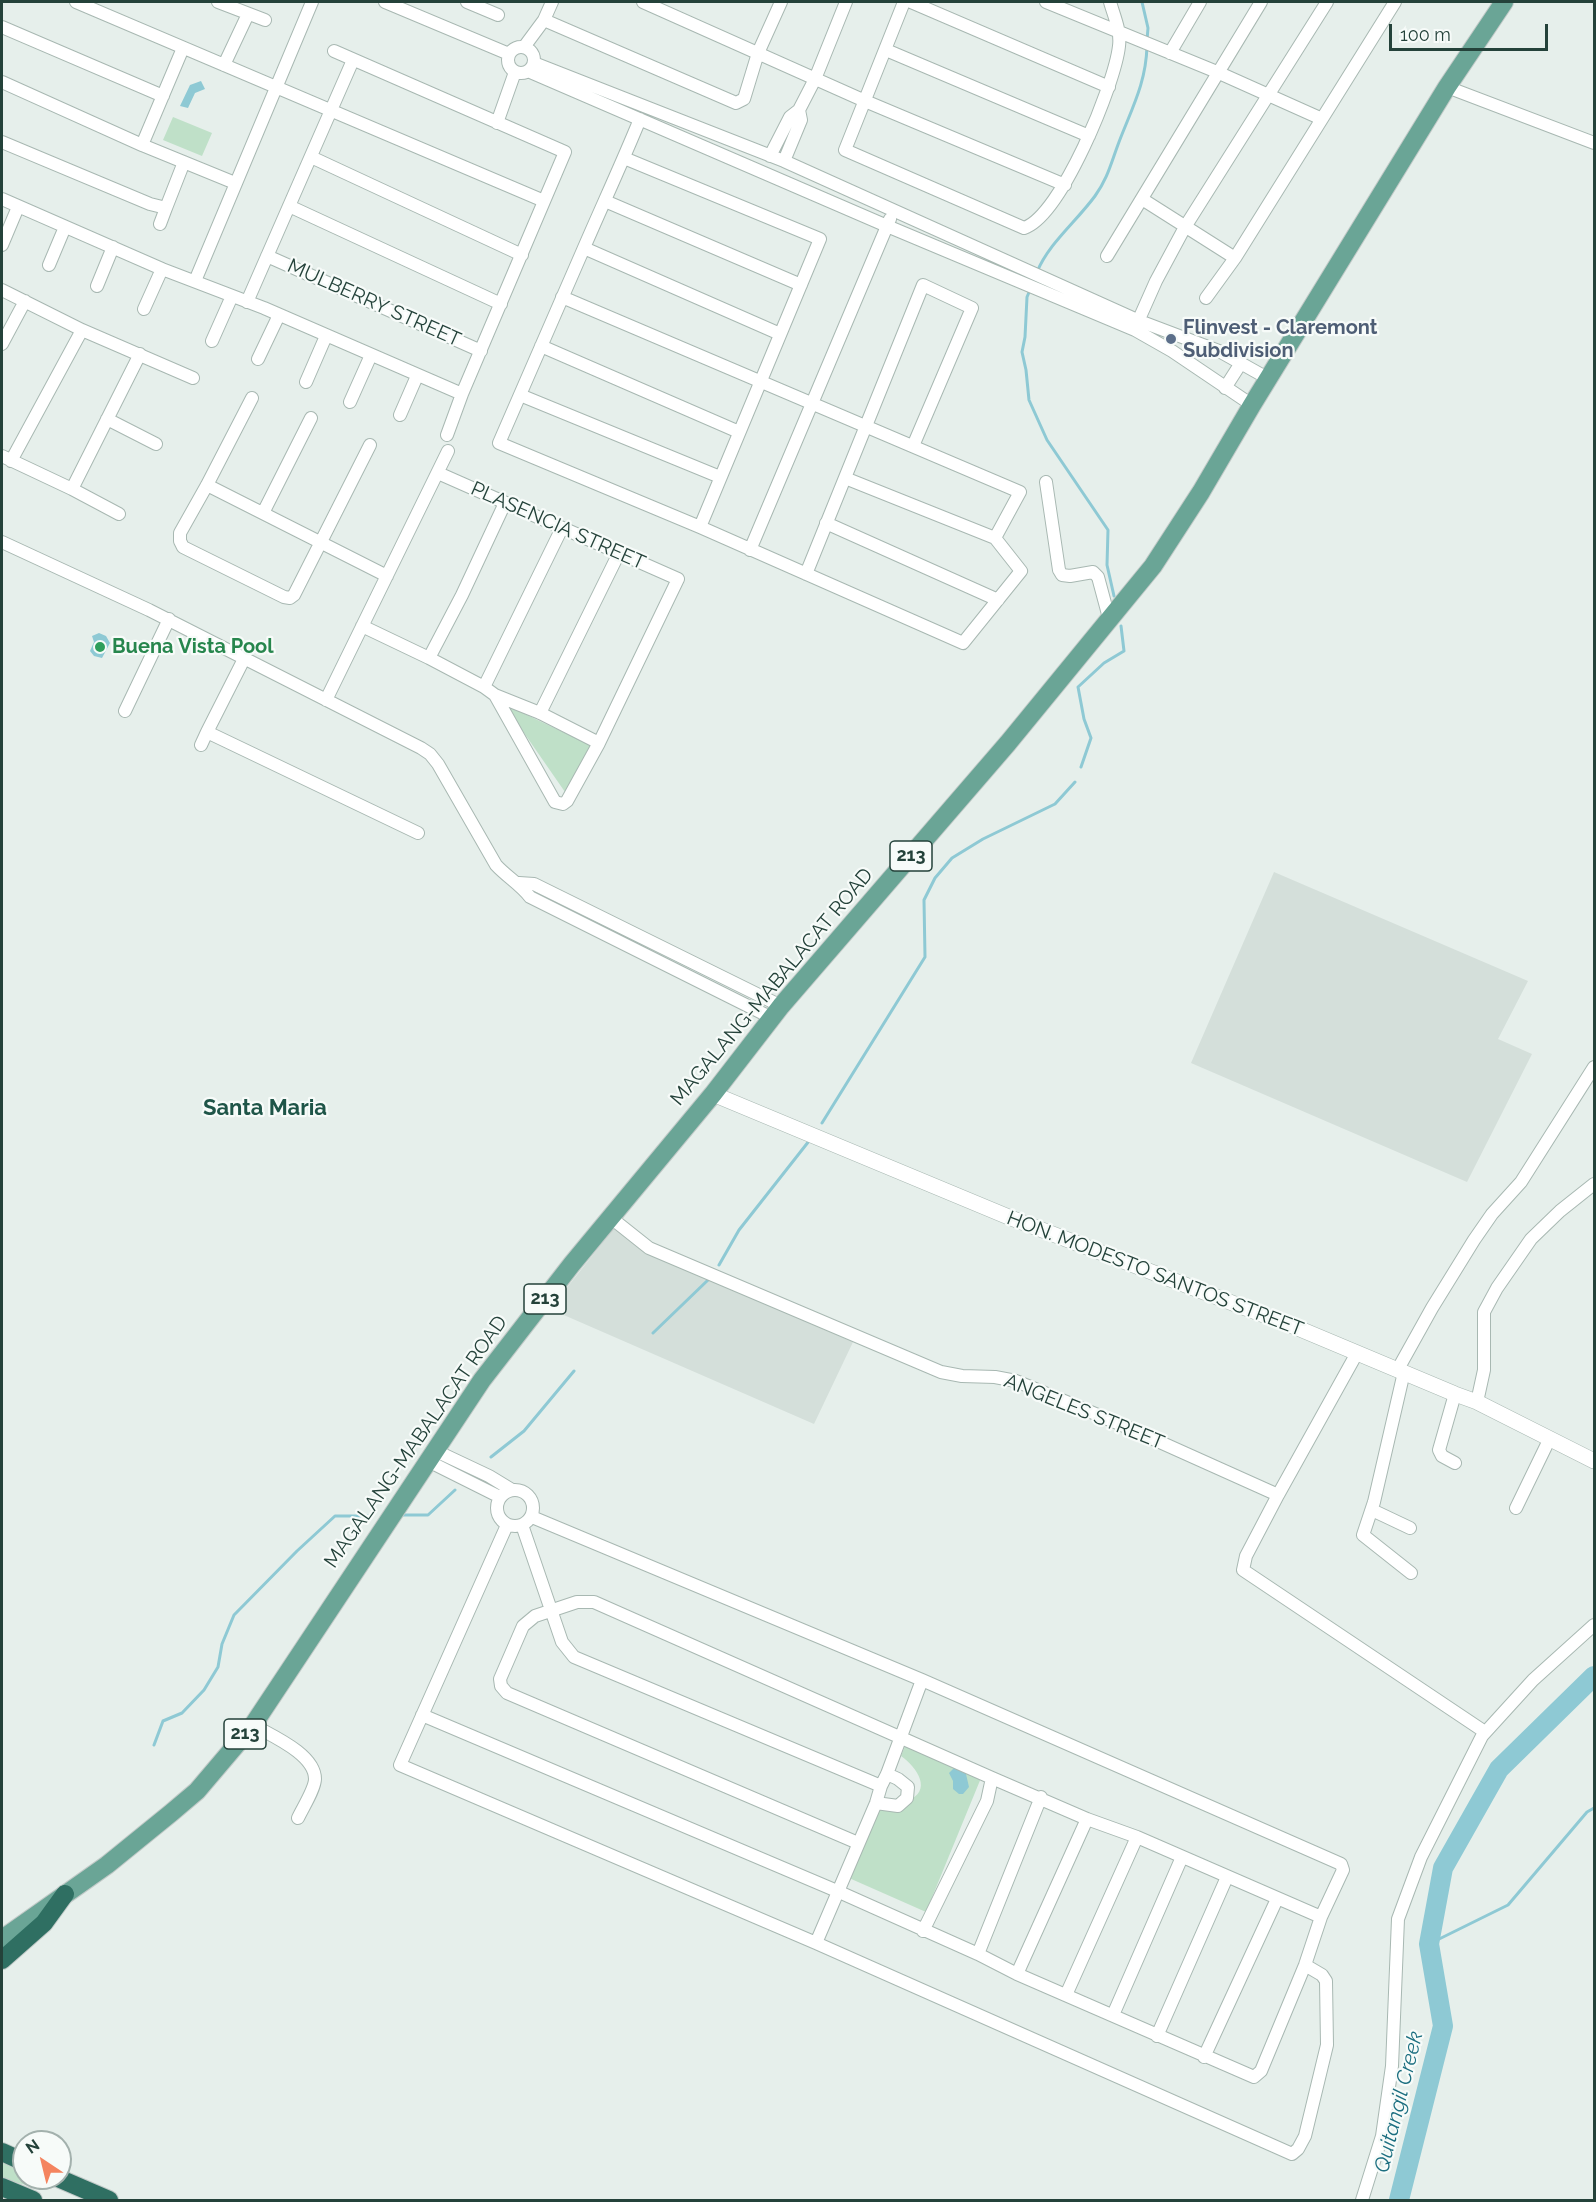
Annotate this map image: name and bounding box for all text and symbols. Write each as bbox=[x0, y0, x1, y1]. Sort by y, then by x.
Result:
scale bar bbox=[1392, 12, 1551, 50]
text: 100 m bbox=[1400, 24, 1451, 45]
street label: MULBERRY STREET bbox=[284, 254, 464, 352]
place label: Flinvest - Claremont Subdivision bbox=[1183, 316, 1377, 363]
marker: Flinvest - Claremont Subdivision bbox=[1164, 332, 1178, 346]
street label: PLASENCIA STREET bbox=[467, 477, 649, 575]
place label: Buena Vista Pool bbox=[112, 635, 273, 659]
marker: Buena Vista Pool bbox=[93, 640, 107, 654]
road number: 213 bbox=[890, 841, 932, 871]
street label: MAGALANG-MABALACAT ROAD bbox=[666, 863, 878, 1111]
district label: Santa Maria bbox=[203, 1095, 327, 1121]
street label: HON. MODESTO SANTOS STREET bbox=[1003, 1206, 1307, 1342]
road number: 213 bbox=[524, 1284, 566, 1314]
street label: MAGALANG-MABALACAT ROAD bbox=[319, 1311, 513, 1573]
street label: ANGELES STREET bbox=[1001, 1369, 1167, 1455]
road number: 213 bbox=[224, 1719, 266, 1749]
water label: Quitangil Creek bbox=[1369, 2029, 1429, 2175]
north arrow bbox=[12, 2130, 72, 2190]
text: N bbox=[22, 2135, 43, 2158]

